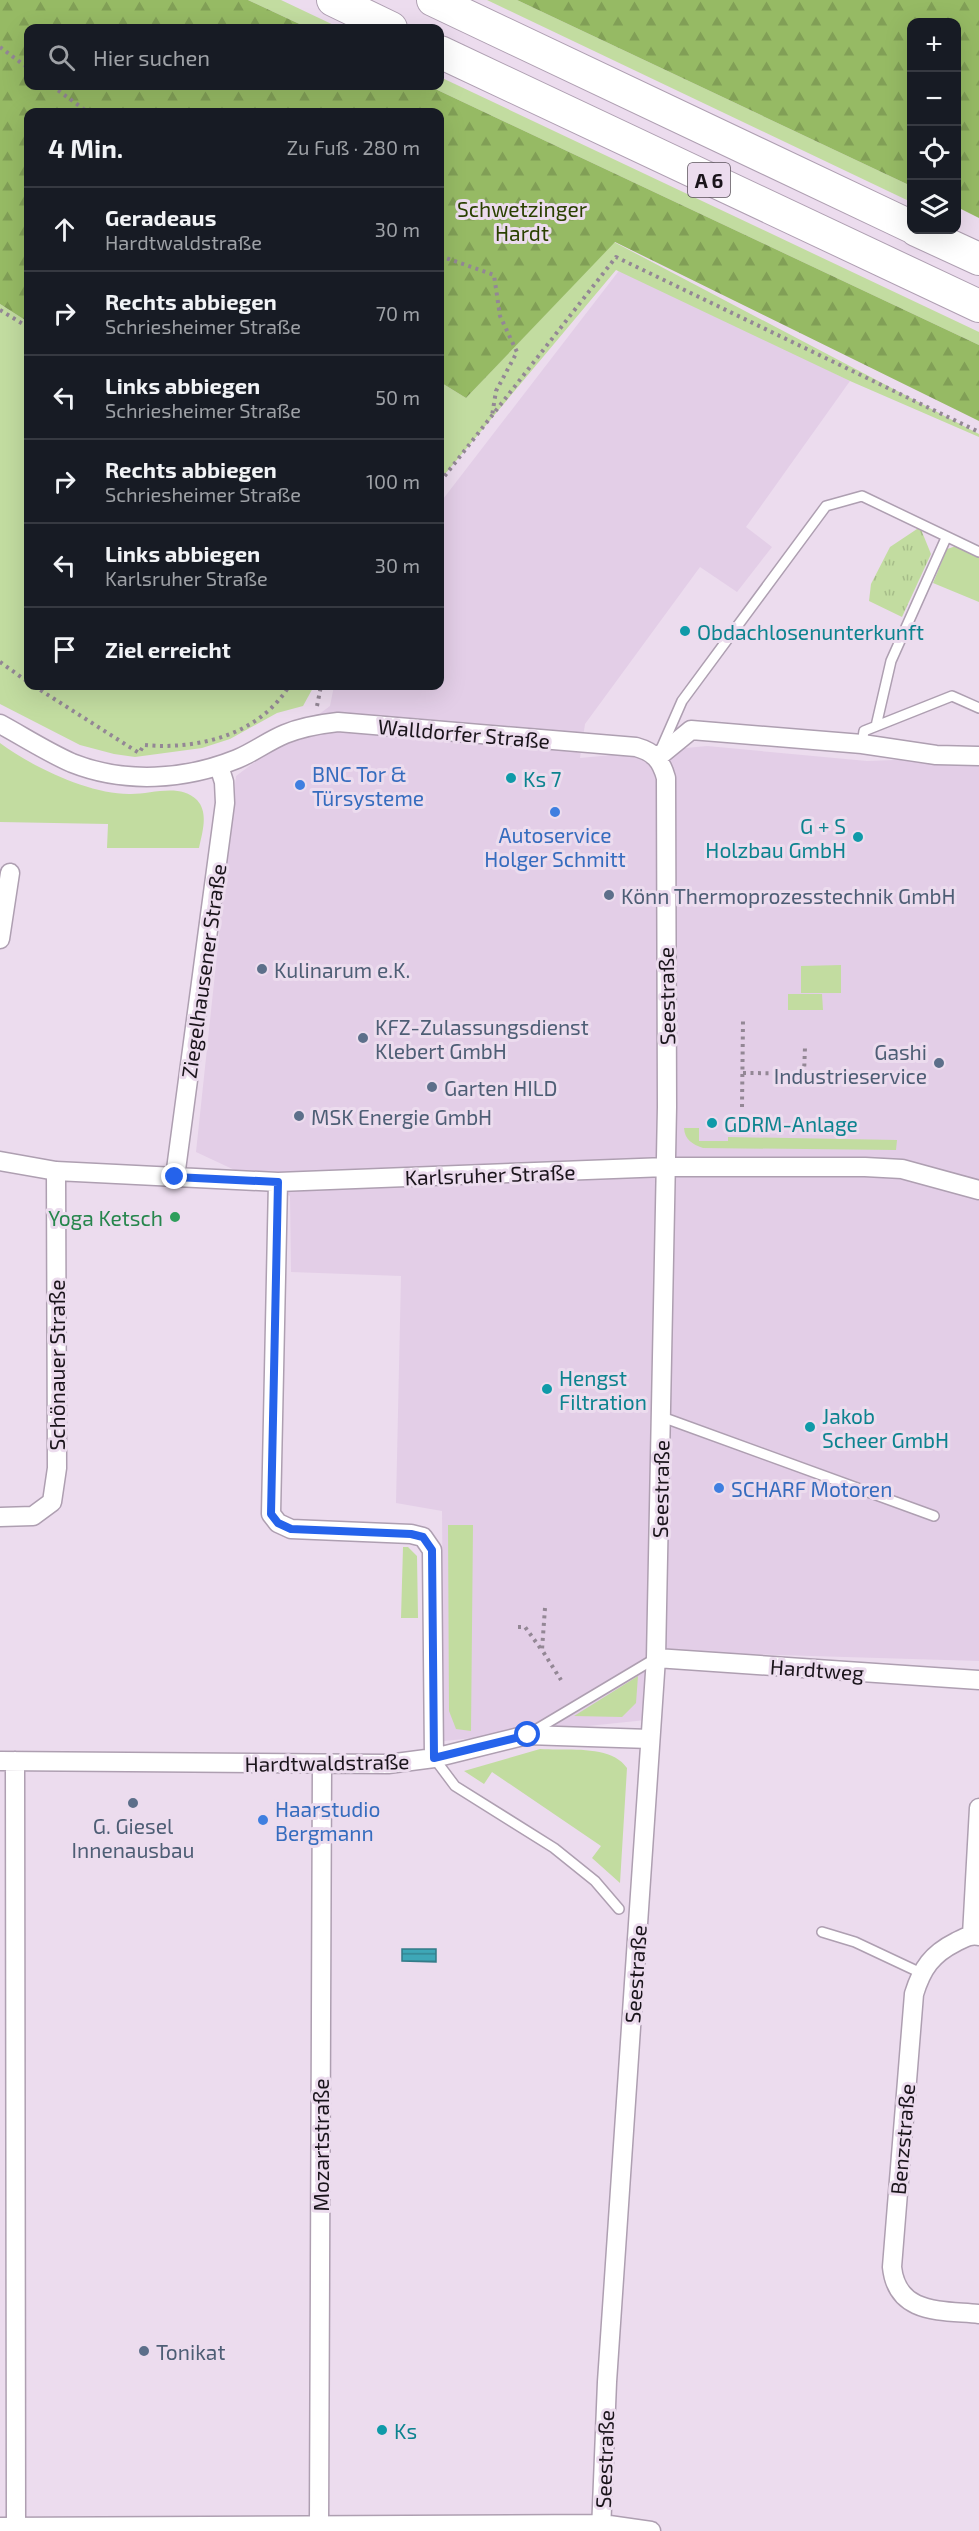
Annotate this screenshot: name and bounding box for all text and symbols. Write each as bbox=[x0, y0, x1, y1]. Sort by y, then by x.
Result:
map controls bbox=[907, 18, 961, 234]
button: + bbox=[907, 18, 961, 72]
search box bbox=[24, 24, 444, 90]
icon: search bbox=[45, 41, 78, 74]
text: Hier suchen bbox=[93, 44, 210, 70]
button: − bbox=[907, 72, 961, 126]
button: locate bbox=[907, 126, 961, 180]
text: 4 Min. bbox=[48, 132, 123, 163]
text: Zu Fuß · 280 m bbox=[287, 135, 420, 159]
road number: A 6 bbox=[688, 163, 730, 197]
button: layers bbox=[907, 180, 961, 234]
park label: Schwetzinger Hardt bbox=[457, 196, 588, 245]
text: Geradeaus bbox=[105, 204, 216, 230]
icon: ahead bbox=[48, 213, 81, 246]
text: 30 m bbox=[375, 217, 420, 241]
text: Hardtwaldstraße bbox=[105, 230, 262, 254]
text: Rechts abbiegen bbox=[105, 288, 277, 314]
icon: right bbox=[48, 297, 81, 330]
text: 70 m bbox=[376, 301, 420, 325]
text: Schriesheimer Straße bbox=[105, 314, 301, 338]
text: Links abbiegen bbox=[105, 372, 260, 398]
icon: left bbox=[48, 381, 81, 414]
text: 50 m bbox=[375, 385, 420, 409]
text: Schriesheimer Straße bbox=[105, 398, 301, 422]
text: Rechts abbiegen bbox=[105, 456, 277, 482]
icon: right bbox=[48, 465, 81, 498]
text: 100 m bbox=[366, 469, 420, 493]
text: Schriesheimer Straße bbox=[105, 482, 301, 506]
text: Links abbiegen bbox=[105, 540, 260, 566]
icon: left bbox=[48, 549, 81, 582]
text: 30 m bbox=[375, 553, 420, 577]
text: Karlsruher Straße bbox=[105, 566, 268, 590]
place label: Obdachlosenunterkunft bbox=[697, 619, 924, 644]
marker: Obdachlosenunterkunft bbox=[678, 624, 692, 638]
icon: arrive bbox=[48, 633, 81, 666]
text: Ziel erreicht bbox=[105, 636, 231, 662]
street label: Walldorfer Straße bbox=[377, 713, 551, 753]
place label: BNC Tor & Türsysteme bbox=[312, 761, 424, 810]
place label: Ks 7 bbox=[523, 766, 562, 791]
marker: Ks 7 bbox=[504, 771, 518, 785]
marker: BNC Tor & Türsysteme bbox=[293, 778, 307, 792]
marker: Autoservice Holger Schmitt bbox=[548, 805, 562, 819]
place label: G + S Holzbau GmbH bbox=[705, 813, 846, 862]
place label: Autoservice Holger Schmitt bbox=[484, 822, 626, 871]
marker: G + S Holzbau GmbH bbox=[851, 830, 865, 844]
street label: Ziegelhausener Straße bbox=[176, 862, 230, 1080]
place label: Könn Thermoprozesstechnik GmbH bbox=[621, 883, 956, 908]
marker: Könn Thermoprozesstechnik GmbH bbox=[602, 888, 616, 902]
street label: Seestraße bbox=[653, 947, 679, 1045]
place label: Kulinarum e.K. bbox=[274, 957, 410, 982]
marker: Kulinarum e.K. bbox=[255, 962, 269, 976]
place label: KFZ-Zulassungsdienst Klebert GmbH bbox=[375, 1014, 589, 1063]
marker: KFZ-Zulassungsdienst Klebert GmbH bbox=[356, 1031, 370, 1045]
place label: Gashi Industrieservice bbox=[774, 1039, 927, 1088]
marker: Gashi Industrieservice bbox=[932, 1056, 946, 1070]
place label: Garten HILD bbox=[444, 1075, 558, 1100]
marker: Garten HILD bbox=[425, 1080, 439, 1094]
place label: MSK Energie GmbH bbox=[311, 1104, 492, 1129]
marker: MSK Energie GmbH bbox=[292, 1109, 306, 1123]
place label: GDRM-Anlage bbox=[724, 1111, 858, 1136]
marker: GDRM-Anlage bbox=[705, 1116, 719, 1130]
street label: Karlsruher Straße bbox=[404, 1159, 576, 1189]
route end bbox=[161, 1163, 187, 1189]
place label: Yoga Ketsch bbox=[48, 1205, 163, 1230]
marker: Yoga Ketsch bbox=[168, 1210, 182, 1224]
street label: Schönauer Straße bbox=[44, 1280, 69, 1450]
place label: Hengst Filtration bbox=[559, 1365, 647, 1414]
marker: Hengst Filtration bbox=[540, 1382, 554, 1396]
place label: Jakob Scheer GmbH bbox=[822, 1403, 949, 1452]
marker: Jakob Scheer GmbH bbox=[803, 1420, 817, 1434]
street label: Seestraße bbox=[647, 1440, 673, 1538]
place label: SCHARF Motoren bbox=[731, 1476, 892, 1501]
marker: SCHARF Motoren bbox=[712, 1481, 726, 1495]
street label: Hardtweg bbox=[769, 1653, 865, 1685]
route start bbox=[514, 1721, 540, 1747]
street label: Hardtwaldstraße bbox=[244, 1748, 410, 1776]
marker: G. Giesel Innenausbau bbox=[126, 1796, 140, 1810]
place label: Haarstudio Bergmann bbox=[275, 1796, 380, 1845]
place label: G. Giesel Innenausbau bbox=[71, 1813, 195, 1862]
marker: Haarstudio Bergmann bbox=[256, 1813, 270, 1827]
street label: Seestraße bbox=[619, 1924, 651, 2024]
street label: Mozartstraße bbox=[308, 2078, 333, 2212]
street label: Benzstraße bbox=[885, 2082, 919, 2196]
place label: Tonikat bbox=[156, 2339, 225, 2364]
marker: Tonikat bbox=[137, 2344, 151, 2358]
street label: Seestraße bbox=[590, 2409, 618, 2509]
place label: Ks bbox=[394, 2418, 417, 2443]
marker: Ks bbox=[375, 2423, 389, 2437]

